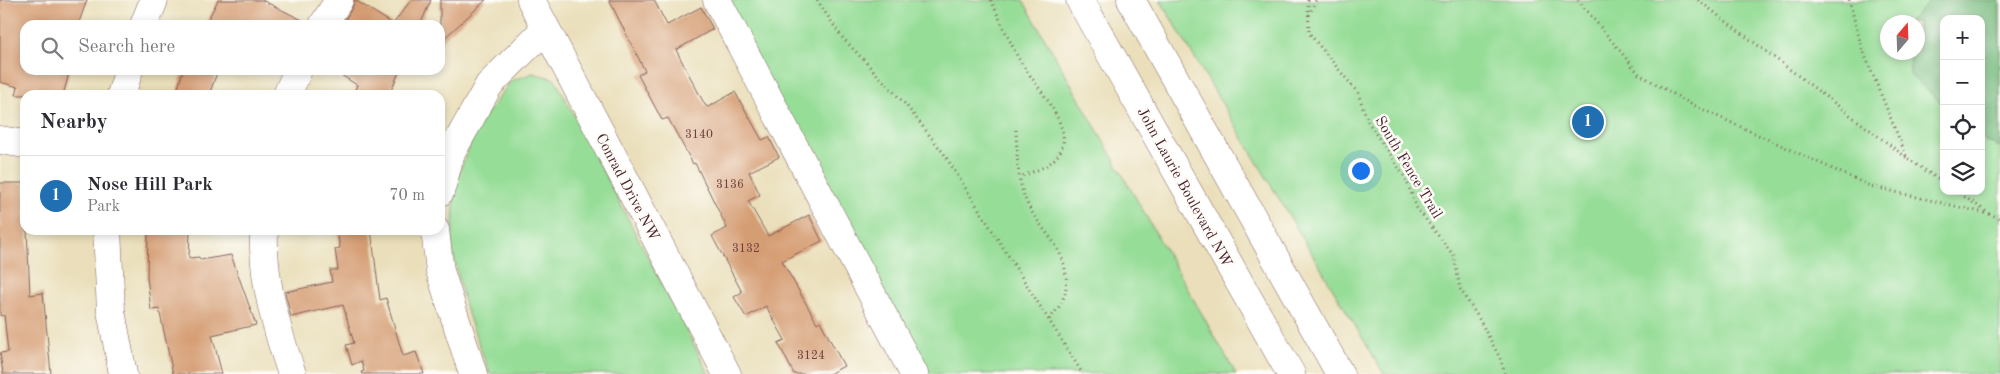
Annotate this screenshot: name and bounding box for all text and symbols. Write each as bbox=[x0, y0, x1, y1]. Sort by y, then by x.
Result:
north arrow bbox=[1880, 15, 1925, 60]
map controls bbox=[1940, 15, 1985, 195]
button: + bbox=[1940, 15, 1985, 60]
search box bbox=[20, 20, 445, 75]
icon: search bbox=[38, 34, 66, 62]
text: Search here bbox=[78, 38, 175, 57]
button: − bbox=[1940, 60, 1985, 105]
pin: 1 bbox=[1572, 103, 1604, 141]
street label: John Laurie Boulevard NW bbox=[1133, 105, 1234, 270]
button: locate bbox=[1940, 105, 1985, 150]
text: Nearby bbox=[40, 112, 108, 133]
street label: South Fence Trail bbox=[1371, 114, 1444, 222]
house number: 3140 bbox=[685, 129, 713, 141]
street label: Conrad Drive NW bbox=[592, 132, 661, 244]
button: layers bbox=[1940, 150, 1985, 195]
your location bbox=[1348, 158, 1374, 184]
text: Nose Hill Park bbox=[87, 176, 213, 195]
house number: 3136 bbox=[716, 179, 744, 191]
text: 1 bbox=[51, 188, 61, 204]
text: 70 m bbox=[389, 188, 425, 204]
text: Park bbox=[87, 199, 120, 215]
house number: 3132 bbox=[732, 243, 760, 255]
house number: 3124 bbox=[797, 350, 825, 362]

